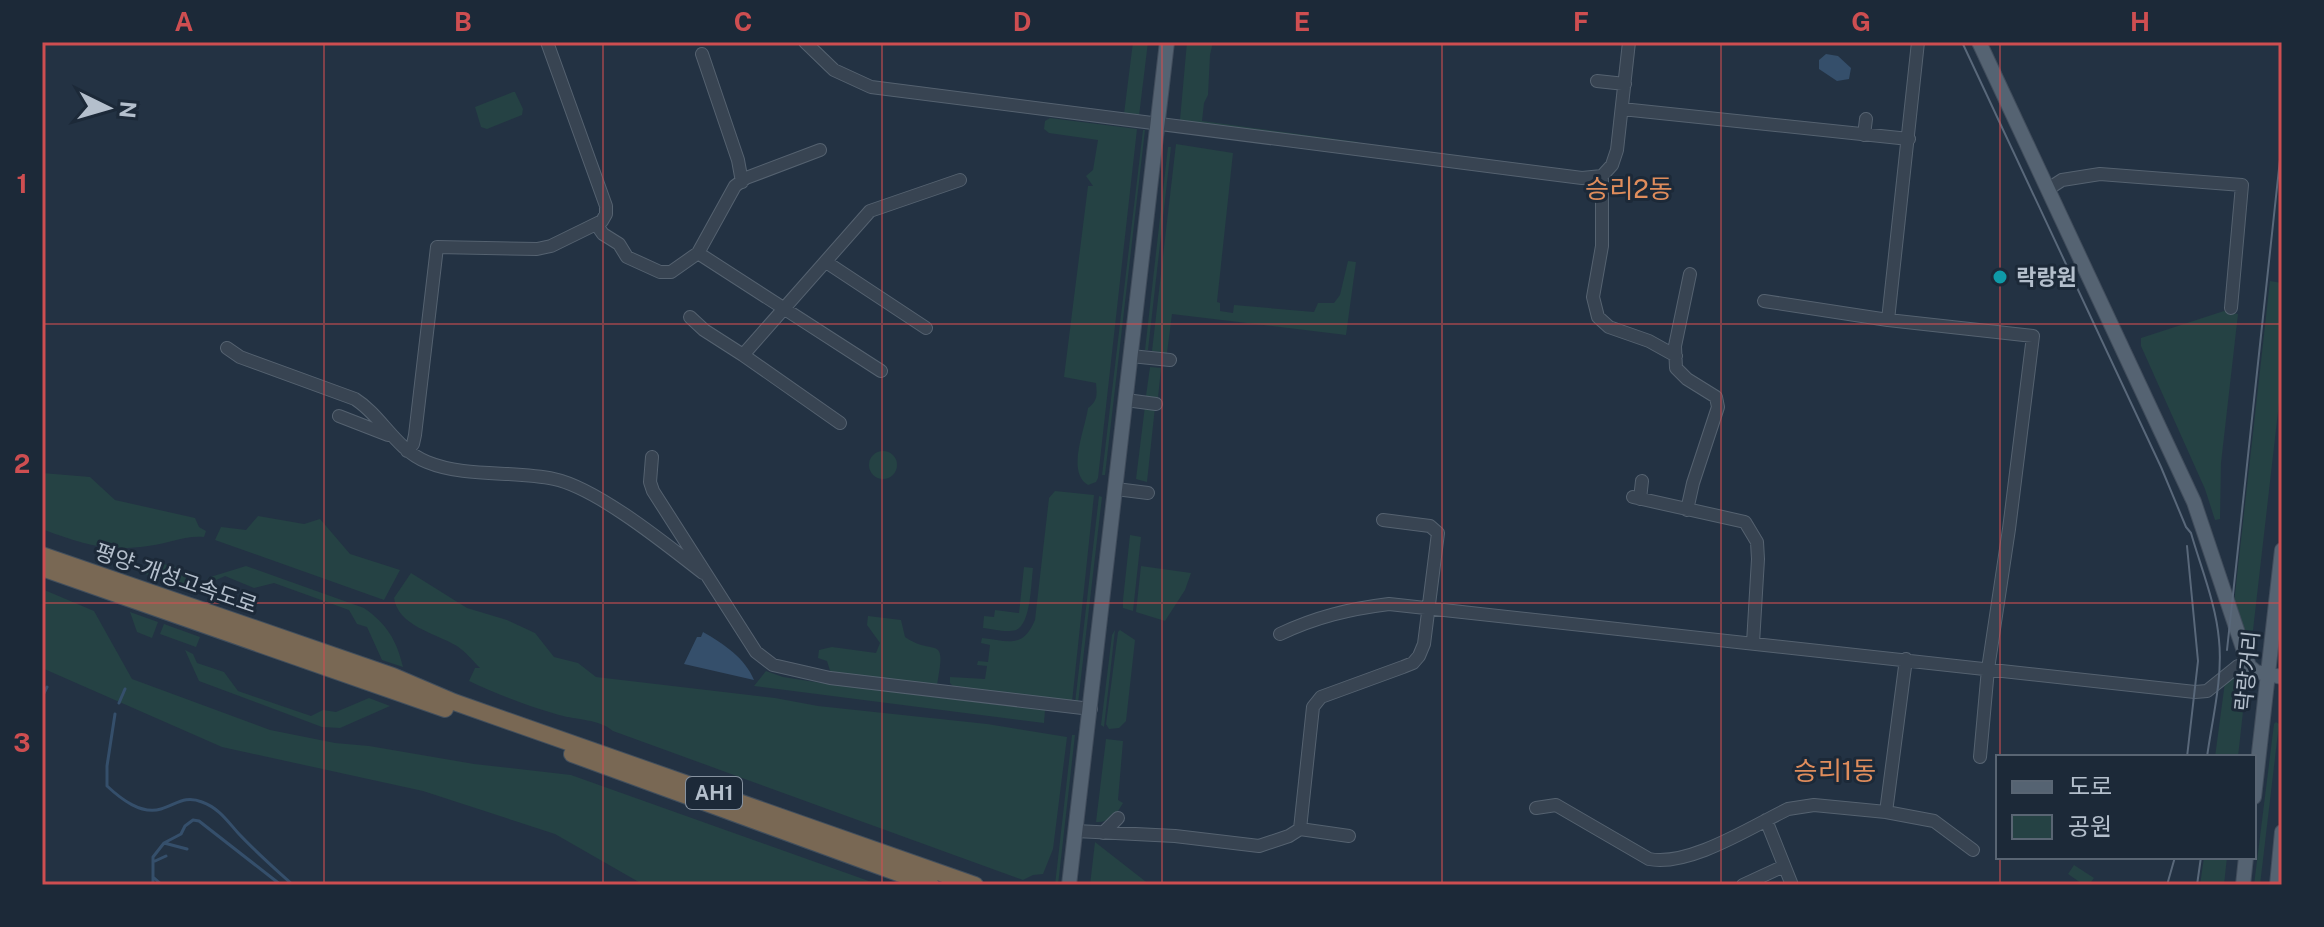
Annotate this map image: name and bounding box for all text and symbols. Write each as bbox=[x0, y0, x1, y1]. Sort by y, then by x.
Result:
text: A bbox=[175, 6, 194, 37]
text: B bbox=[454, 6, 472, 37]
text: C bbox=[734, 6, 752, 37]
text: D bbox=[1013, 6, 1031, 37]
text: E bbox=[1294, 6, 1310, 37]
text: F bbox=[1573, 6, 1589, 37]
text: G bbox=[1851, 6, 1871, 37]
text: H bbox=[2130, 6, 2150, 37]
north arrow bbox=[68, 68, 148, 148]
text: N bbox=[114, 100, 142, 119]
text: 1 bbox=[16, 168, 28, 199]
district label: 승리2동 bbox=[1585, 173, 1673, 204]
place label: 락랑원 bbox=[2016, 264, 2077, 290]
marker: 락랑원 bbox=[1991, 268, 2009, 286]
text: 2 bbox=[14, 448, 30, 479]
street label: 평양-개성고속도로 bbox=[91, 538, 261, 618]
street label: 락랑거리 bbox=[2230, 629, 2264, 713]
text: 3 bbox=[13, 727, 31, 758]
district label: 승리1동 bbox=[1794, 755, 1876, 786]
legend bbox=[1996, 755, 2256, 859]
text: 도로 bbox=[2068, 772, 2112, 800]
road number: AH1 bbox=[686, 777, 742, 809]
text: 공원 bbox=[2068, 812, 2112, 840]

